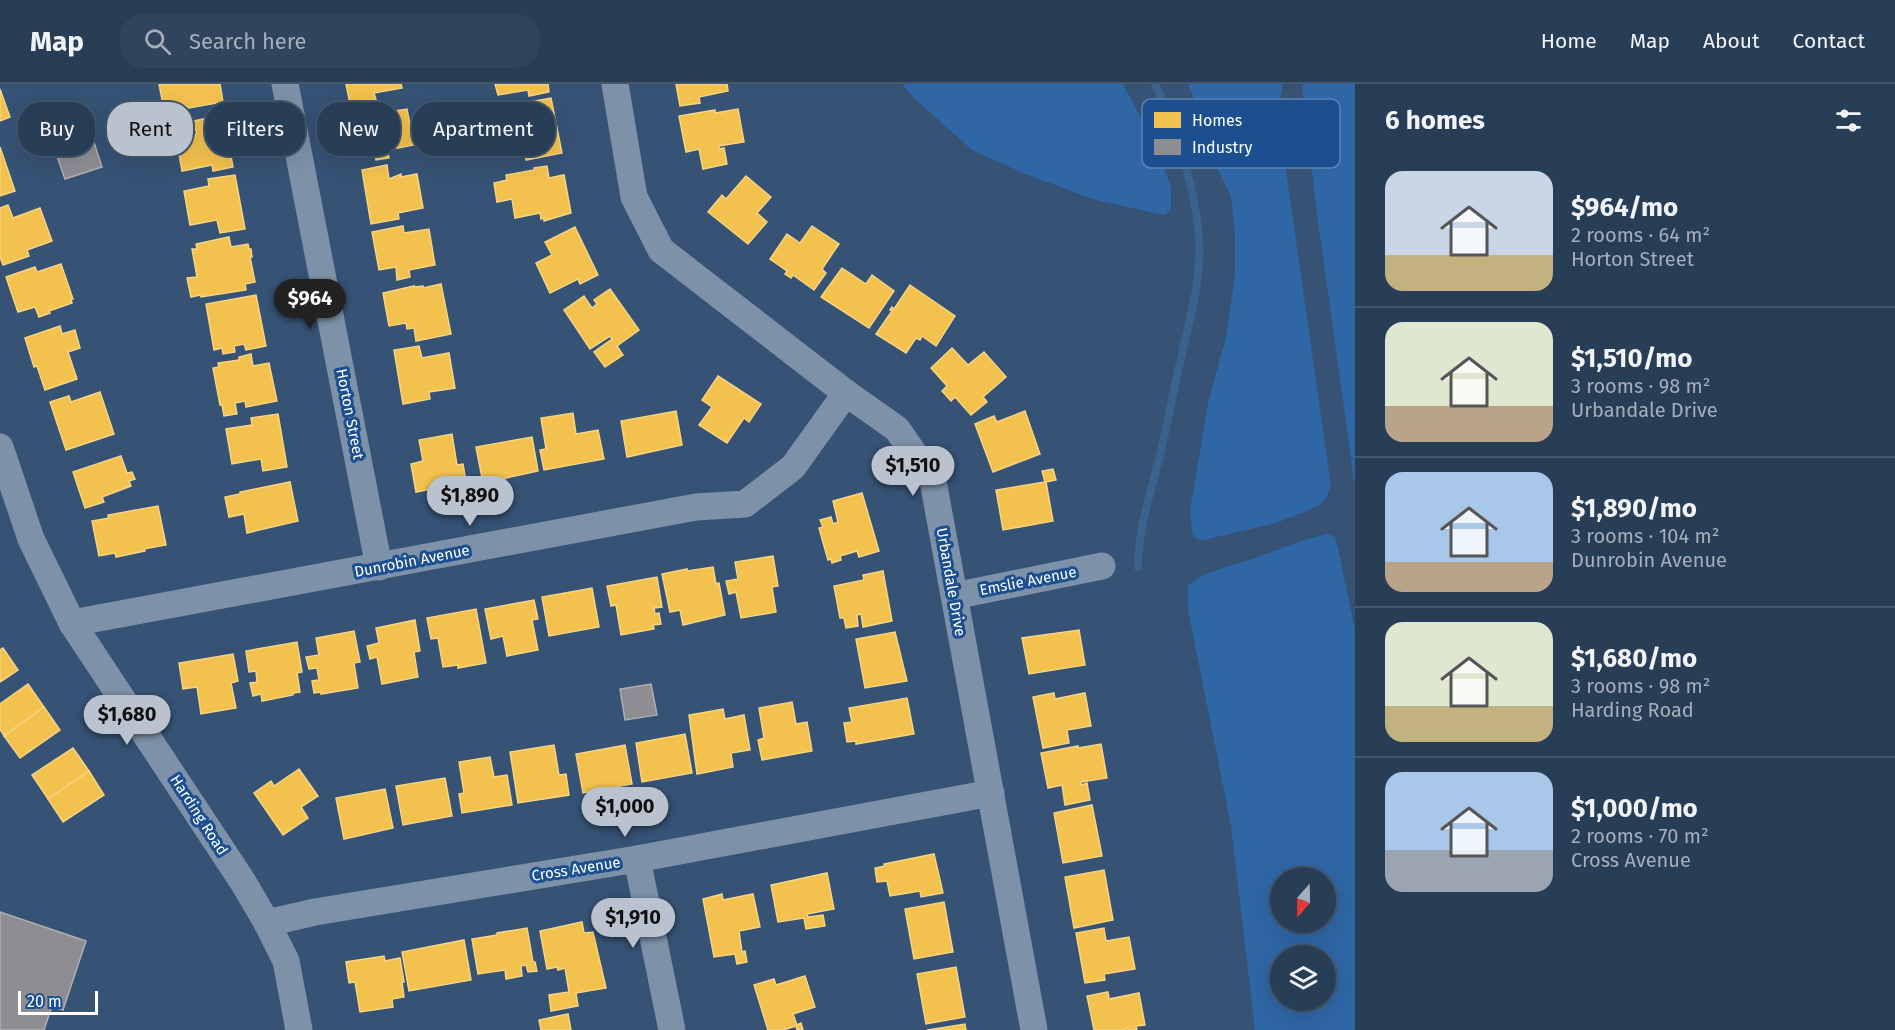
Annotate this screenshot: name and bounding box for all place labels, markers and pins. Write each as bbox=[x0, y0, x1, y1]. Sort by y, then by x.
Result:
pin: $964 bbox=[274, 279, 346, 330]
pin: $1,510 bbox=[864, 446, 962, 497]
pin: $1,890 bbox=[421, 476, 519, 527]
pin: $1,680 bbox=[78, 695, 176, 746]
pin: $1,000 bbox=[576, 787, 674, 838]
pin: $1,910 bbox=[584, 898, 682, 949]

